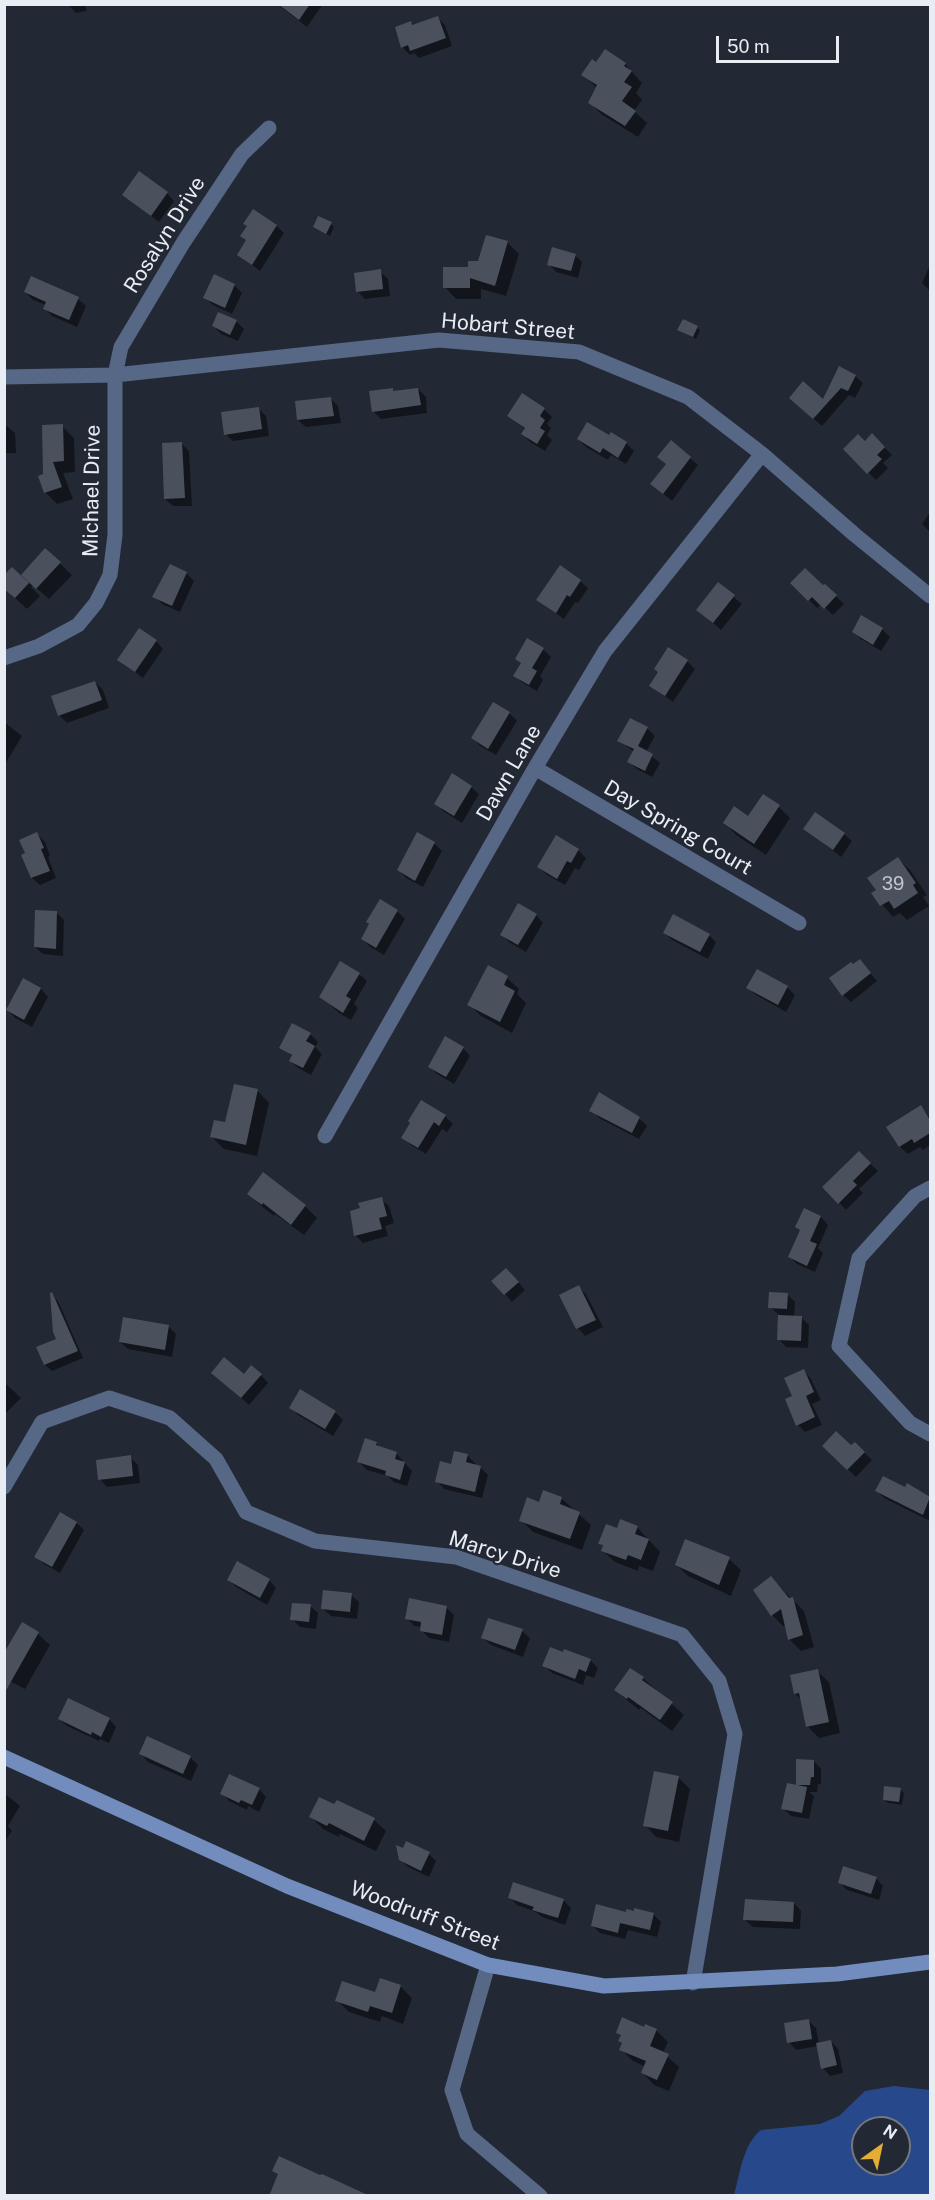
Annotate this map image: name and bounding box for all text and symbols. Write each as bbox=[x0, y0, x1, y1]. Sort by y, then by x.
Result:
scale bar bbox=[719, 24, 842, 62]
text: 50 m bbox=[727, 36, 770, 57]
street label: Rosalyn Drive bbox=[119, 172, 211, 298]
street label: Hobart Street bbox=[440, 309, 576, 345]
street label: Michael Drive bbox=[78, 425, 106, 557]
street label: Dawn Lane bbox=[471, 720, 547, 826]
street label: Day Spring Court bbox=[599, 775, 757, 881]
house number: 39 bbox=[882, 873, 904, 895]
street label: Marcy Drive bbox=[446, 1526, 564, 1584]
street label: Woodruff Street bbox=[347, 1876, 503, 1956]
north arrow bbox=[851, 2116, 911, 2176]
text: N bbox=[880, 2121, 900, 2144]

